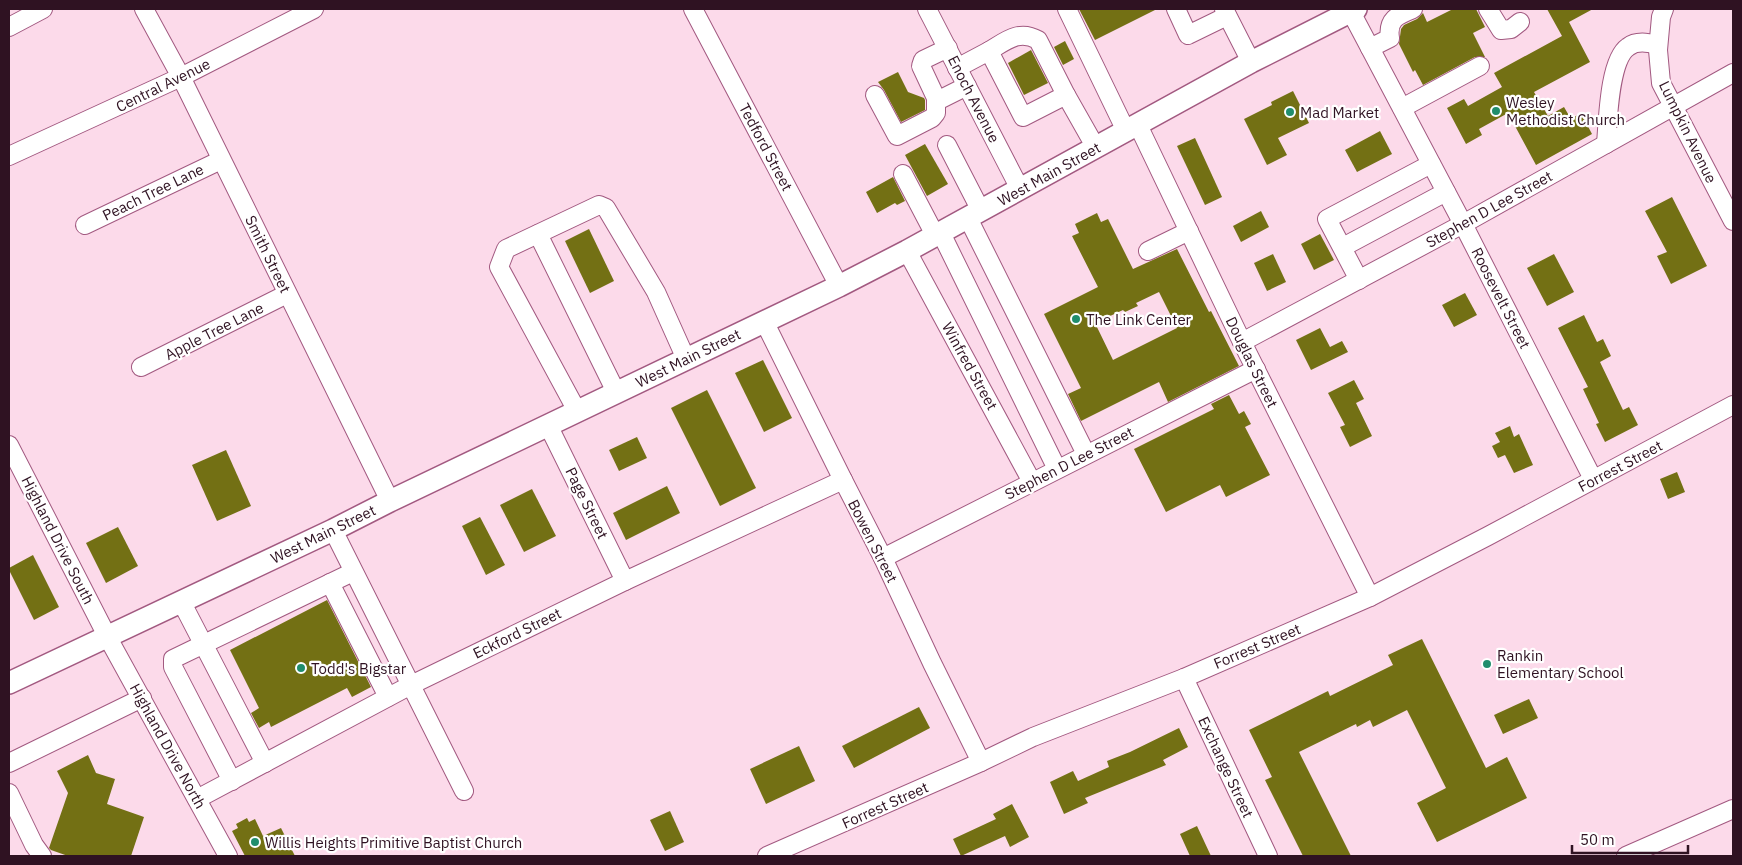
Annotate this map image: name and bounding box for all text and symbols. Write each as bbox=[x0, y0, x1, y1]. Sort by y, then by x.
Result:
street label: Enoch Avenue bbox=[944, 52, 1004, 146]
street label: Central Avenue bbox=[113, 54, 213, 116]
street label: Lumpkin Avenue bbox=[1655, 78, 1721, 186]
place label: Wesley Methodist Church bbox=[1506, 93, 1625, 129]
street label: Tedford Street bbox=[735, 100, 797, 194]
place label: Mad Market bbox=[1300, 103, 1379, 122]
marker: Wesley Methodist Church bbox=[1490, 105, 1502, 117]
marker: Mad Market bbox=[1284, 106, 1296, 118]
street label: West Main Street bbox=[994, 138, 1104, 210]
street label: Peach Tree Lane bbox=[99, 159, 207, 225]
street label: Stephen D Lee Street bbox=[1422, 166, 1556, 252]
street label: Smith Street bbox=[241, 212, 295, 296]
street label: Roosevelt Street bbox=[1467, 244, 1535, 352]
street label: Apple Tree Lane bbox=[161, 298, 267, 364]
place label: The Link Center bbox=[1086, 310, 1192, 329]
marker: The Link Center bbox=[1070, 313, 1082, 325]
street label: Douglas Street bbox=[1222, 313, 1282, 411]
street label: Winfred Street bbox=[938, 319, 1002, 413]
street label: West Main Street bbox=[632, 324, 744, 392]
street label: Stephen D Lee Street bbox=[1002, 422, 1136, 504]
street label: Forrest Street bbox=[1575, 436, 1665, 496]
street label: Page Street bbox=[561, 464, 613, 542]
street label: Highland Drive South bbox=[17, 473, 99, 607]
street label: Bowen Street bbox=[844, 496, 902, 586]
street label: West Main Street bbox=[267, 500, 379, 568]
street label: Eckford Street bbox=[470, 603, 564, 663]
street label: Forrest Street bbox=[1211, 619, 1303, 673]
place label: Rankin Elementary School bbox=[1497, 646, 1624, 682]
marker: Rankin Elementary School bbox=[1481, 658, 1493, 670]
place label: Todd's Bigstar bbox=[311, 659, 407, 678]
marker: Todd's Bigstar bbox=[295, 662, 307, 674]
street label: Highland Drive North bbox=[126, 680, 210, 812]
street label: Exchange Street bbox=[1194, 713, 1258, 821]
street label: Forrest Street bbox=[839, 777, 931, 833]
scale bar bbox=[1572, 822, 1688, 854]
text: 50 m bbox=[1580, 830, 1615, 849]
place label: Willis Heights Primitive Baptist Church bbox=[265, 833, 522, 852]
marker: Willis Heights Primitive Baptist Church bbox=[249, 836, 261, 848]

